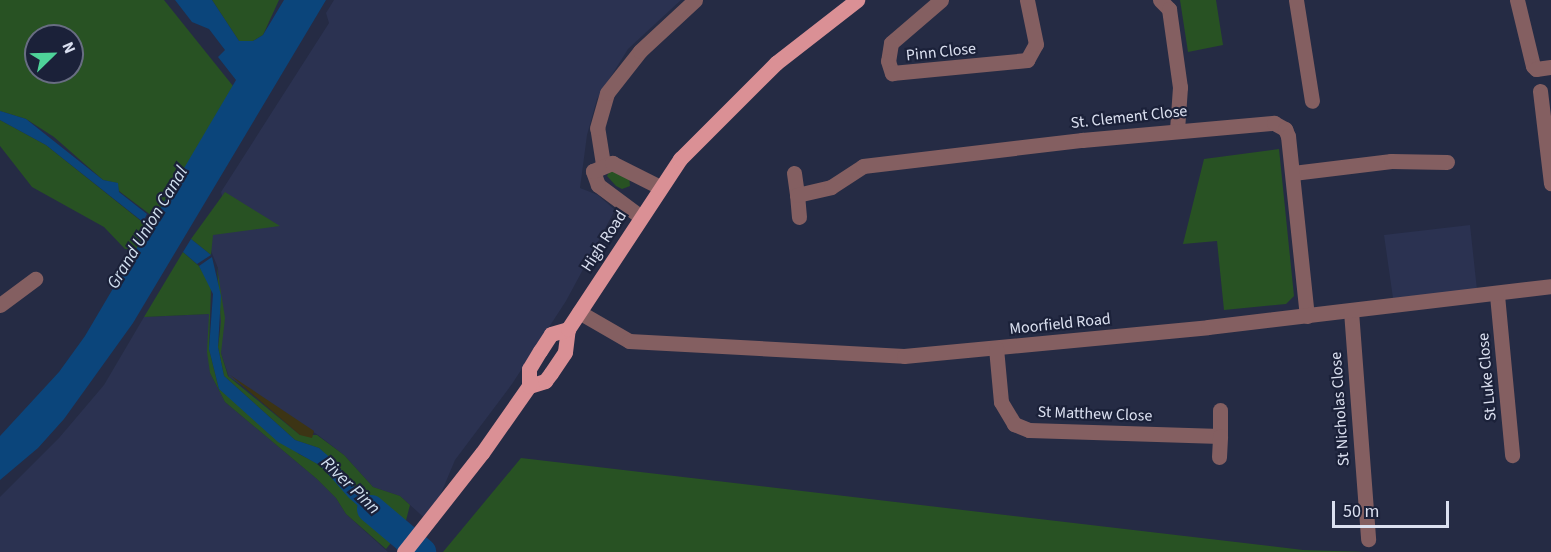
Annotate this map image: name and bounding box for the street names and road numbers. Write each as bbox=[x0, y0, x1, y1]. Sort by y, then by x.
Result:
street label: Pinn Close bbox=[905, 39, 977, 65]
street label: St. Clement Close bbox=[1070, 101, 1188, 133]
street label: High Road bbox=[577, 207, 631, 275]
street label: Moorfield Road bbox=[1008, 309, 1112, 339]
street label: St Luke Close bbox=[1474, 332, 1500, 422]
street label: St Nicholas Close bbox=[1326, 351, 1354, 467]
street label: St Matthew Close bbox=[1037, 402, 1153, 426]

